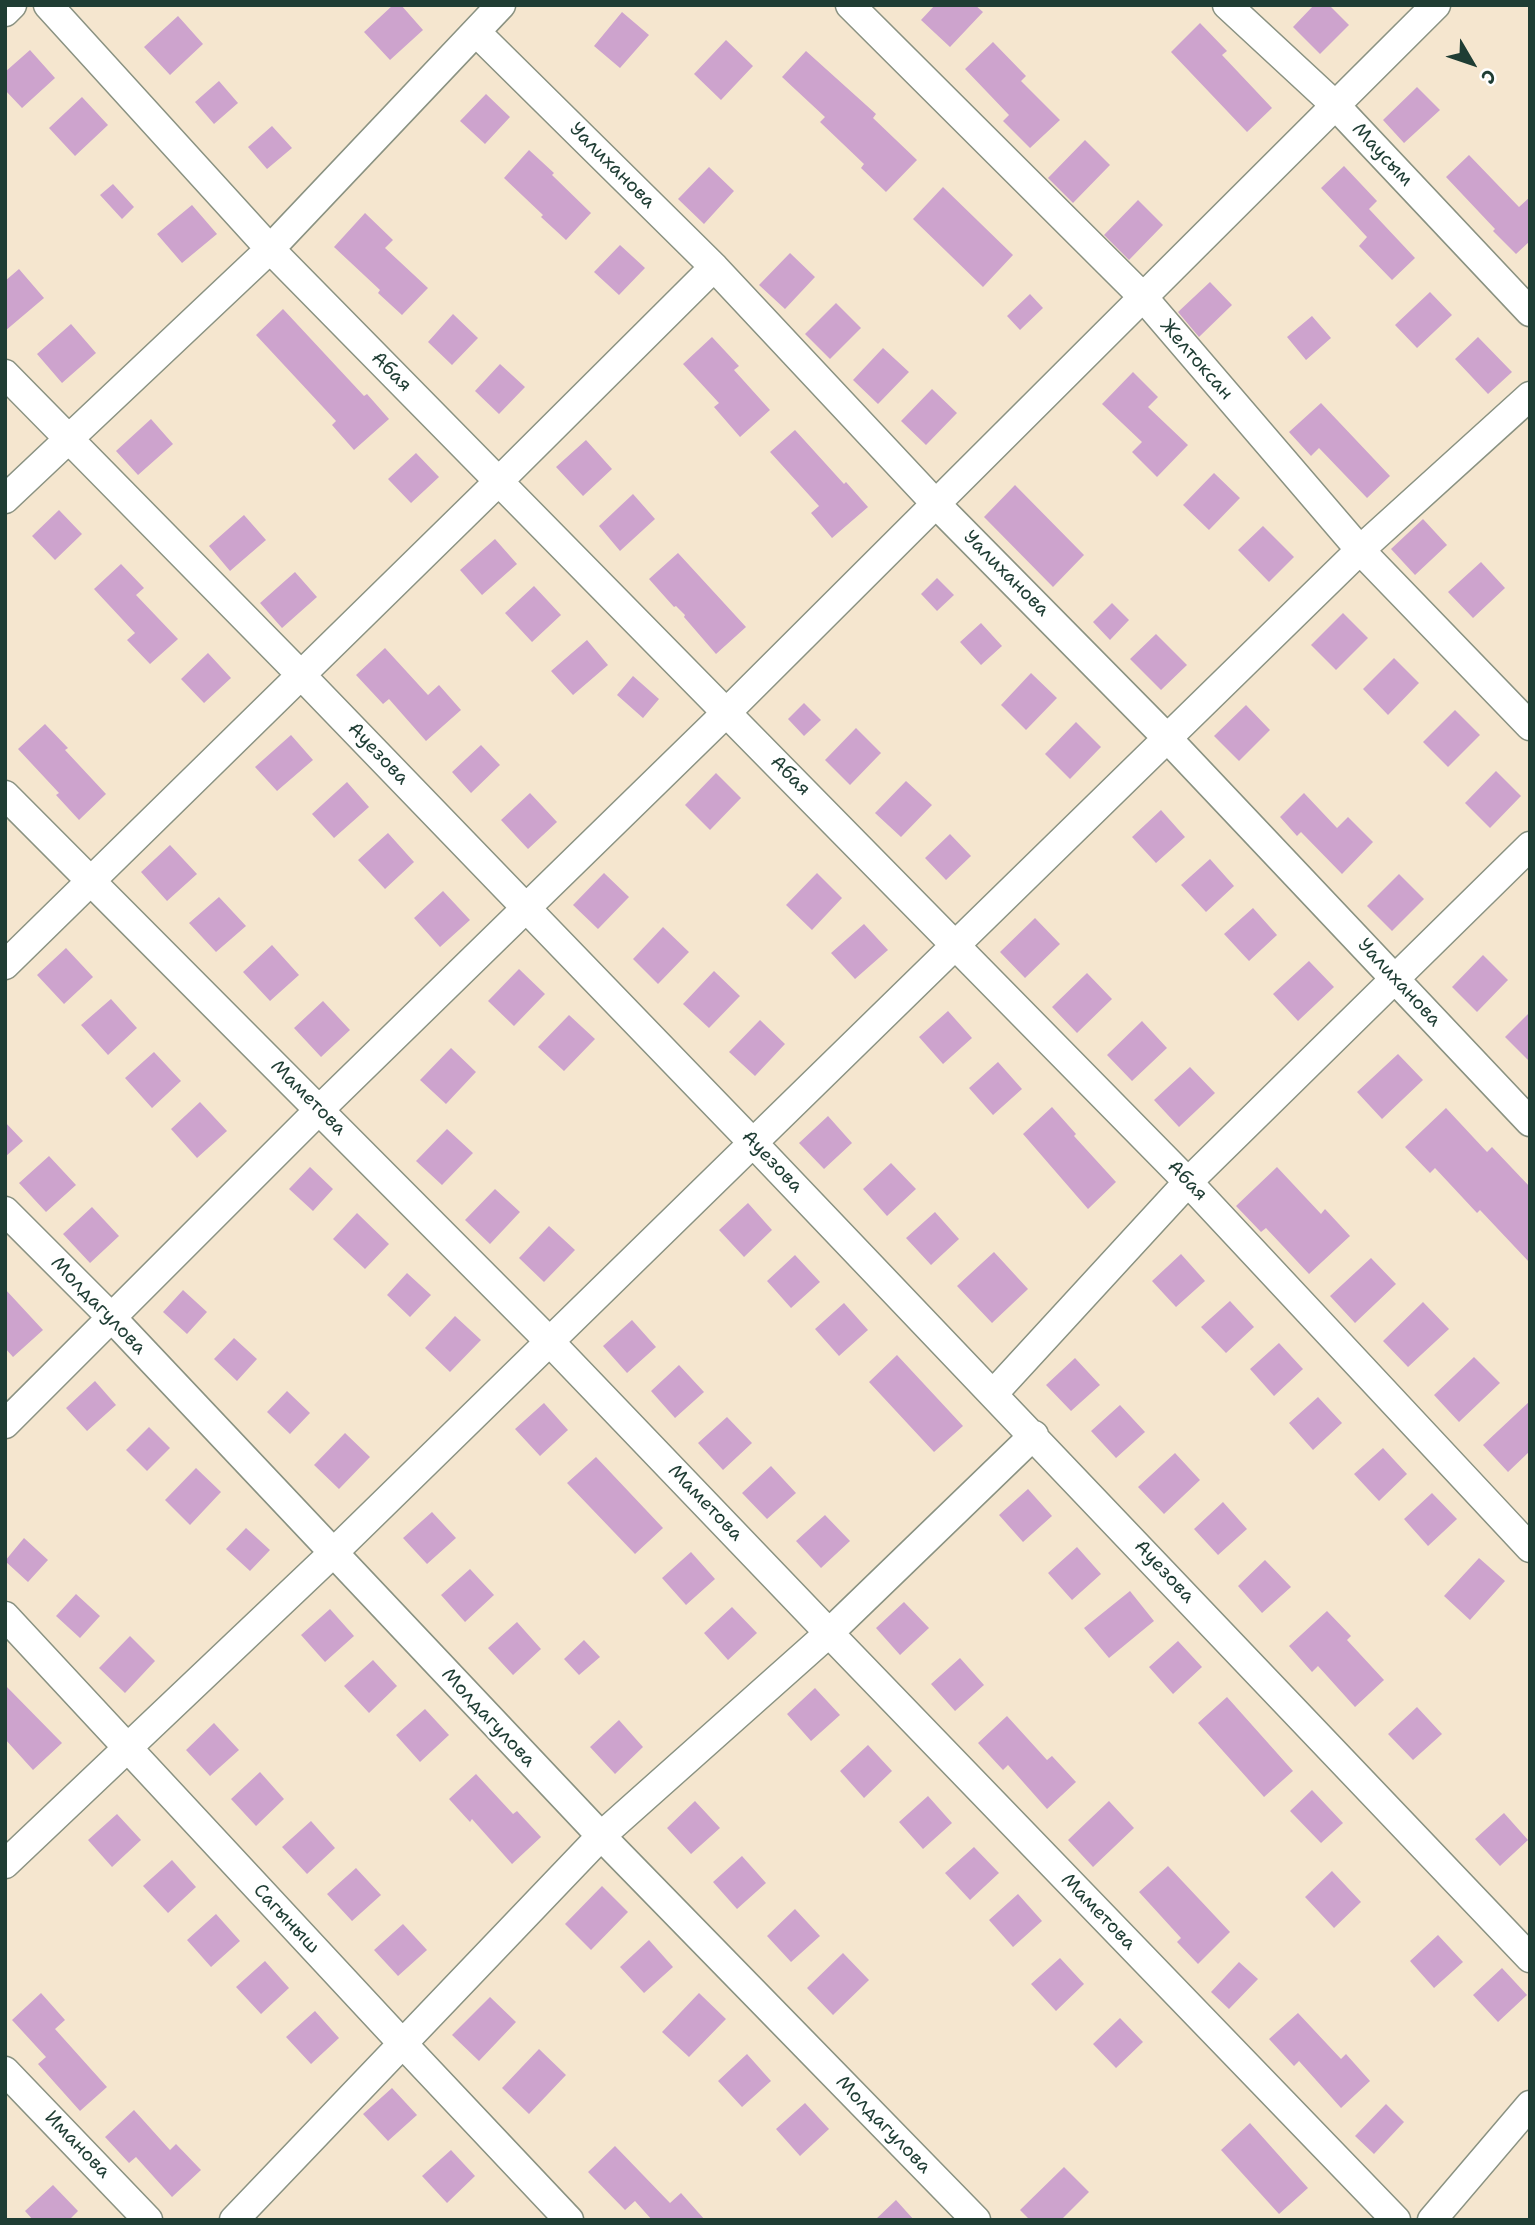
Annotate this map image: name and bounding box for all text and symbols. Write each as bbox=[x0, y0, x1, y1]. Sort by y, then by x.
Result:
north arrow bbox=[1437, 28, 1507, 98]
text: С bbox=[1475, 64, 1502, 89]
street label: Уалиханова bbox=[564, 118, 660, 214]
street label: Маусым bbox=[1347, 118, 1417, 192]
street label: Желтоксан bbox=[1155, 315, 1237, 405]
street label: Абая bbox=[366, 347, 416, 397]
street label: Уалиханова bbox=[958, 526, 1054, 622]
street label: Ауезова bbox=[343, 718, 413, 790]
street label: Абая bbox=[765, 751, 815, 801]
street label: Уалиханова bbox=[1352, 934, 1446, 1032]
street label: Маметова bbox=[265, 1055, 351, 1141]
street label: Ауезова bbox=[737, 1126, 807, 1198]
street label: Абая bbox=[1162, 1156, 1212, 1206]
street label: Молдагулова bbox=[46, 1252, 150, 1360]
street label: Маметова bbox=[663, 1460, 747, 1546]
street label: Ауезова bbox=[1129, 1536, 1199, 1608]
street label: Молдагулова bbox=[436, 1664, 540, 1772]
street label: Маметова bbox=[1056, 1869, 1140, 1955]
street label: Сагыныш bbox=[248, 1879, 324, 1959]
street label: Молдагулова bbox=[831, 2071, 935, 2179]
street label: Иманова bbox=[39, 2107, 115, 2183]

